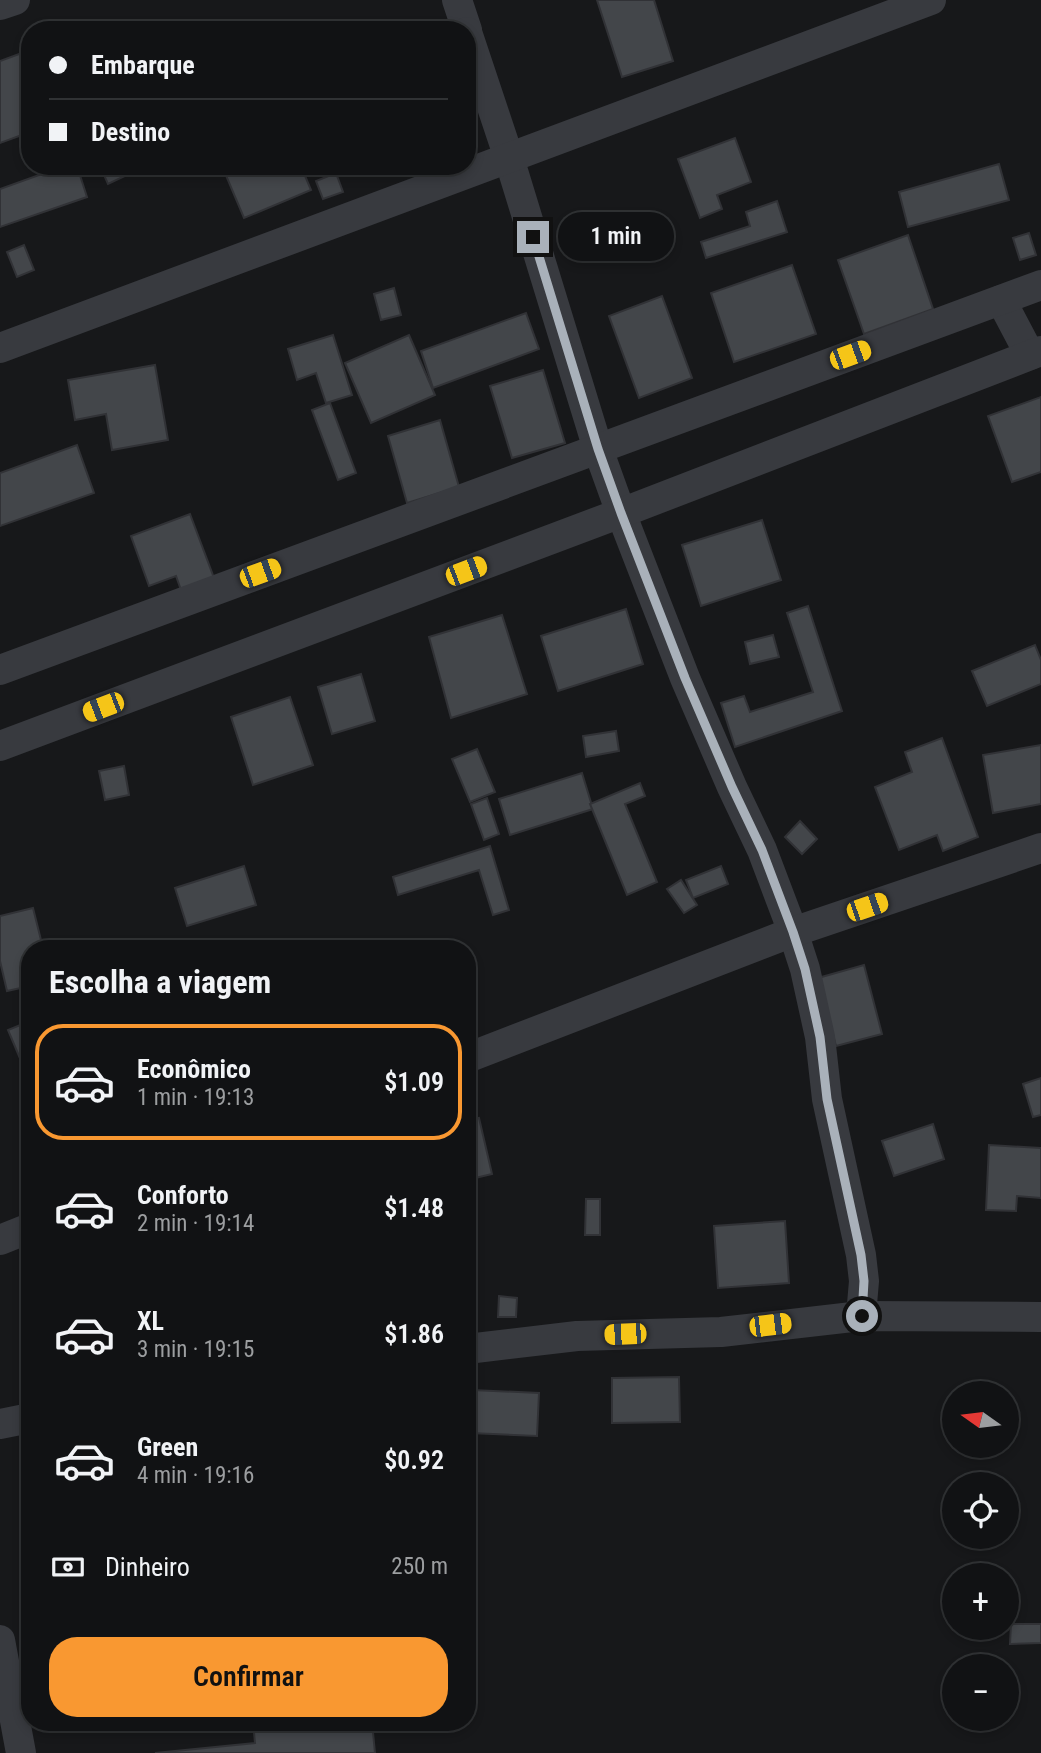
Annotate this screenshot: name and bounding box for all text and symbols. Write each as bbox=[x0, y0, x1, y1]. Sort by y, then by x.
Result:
text: Embarque bbox=[91, 50, 195, 80]
text: Destino bbox=[91, 117, 170, 147]
callout: 1 min bbox=[558, 212, 673, 262]
route end bbox=[517, 221, 549, 253]
text: 1 min bbox=[591, 223, 641, 250]
car bbox=[827, 338, 874, 372]
car bbox=[443, 554, 490, 588]
car bbox=[237, 556, 284, 590]
car bbox=[80, 690, 127, 724]
car bbox=[844, 890, 891, 924]
text: Escolha a viagem bbox=[49, 963, 271, 1001]
icon: car bbox=[53, 1051, 116, 1114]
text: Econômico bbox=[137, 1054, 251, 1084]
text: $1.09 bbox=[384, 1067, 444, 1097]
text: 1 min · 19:13 bbox=[137, 1084, 254, 1111]
icon: car bbox=[53, 1177, 116, 1240]
text: Conforto bbox=[137, 1180, 229, 1210]
text: $1.48 bbox=[384, 1193, 444, 1223]
text: 2 min · 19:14 bbox=[137, 1210, 254, 1237]
route start bbox=[846, 1300, 878, 1332]
icon: car bbox=[53, 1303, 116, 1366]
text: XL bbox=[137, 1306, 164, 1336]
car bbox=[748, 1312, 793, 1338]
text: $1.86 bbox=[384, 1319, 444, 1349]
car bbox=[604, 1323, 647, 1345]
text: 3 min · 19:15 bbox=[137, 1336, 254, 1363]
north arrow bbox=[942, 1381, 1018, 1458]
map controls bbox=[942, 1381, 1019, 1731]
icon: car bbox=[53, 1429, 116, 1492]
text: Green bbox=[137, 1432, 198, 1462]
text: $0.92 bbox=[384, 1445, 444, 1475]
text: 4 min · 19:16 bbox=[137, 1462, 254, 1489]
button: locate bbox=[942, 1472, 1019, 1549]
icon: cash bbox=[49, 1548, 87, 1586]
text: Dinheiro bbox=[105, 1552, 190, 1582]
text: 250 m bbox=[391, 1553, 448, 1580]
button: + bbox=[942, 1563, 1019, 1640]
button: Confirmar bbox=[49, 1637, 448, 1717]
button: − bbox=[942, 1654, 1019, 1731]

